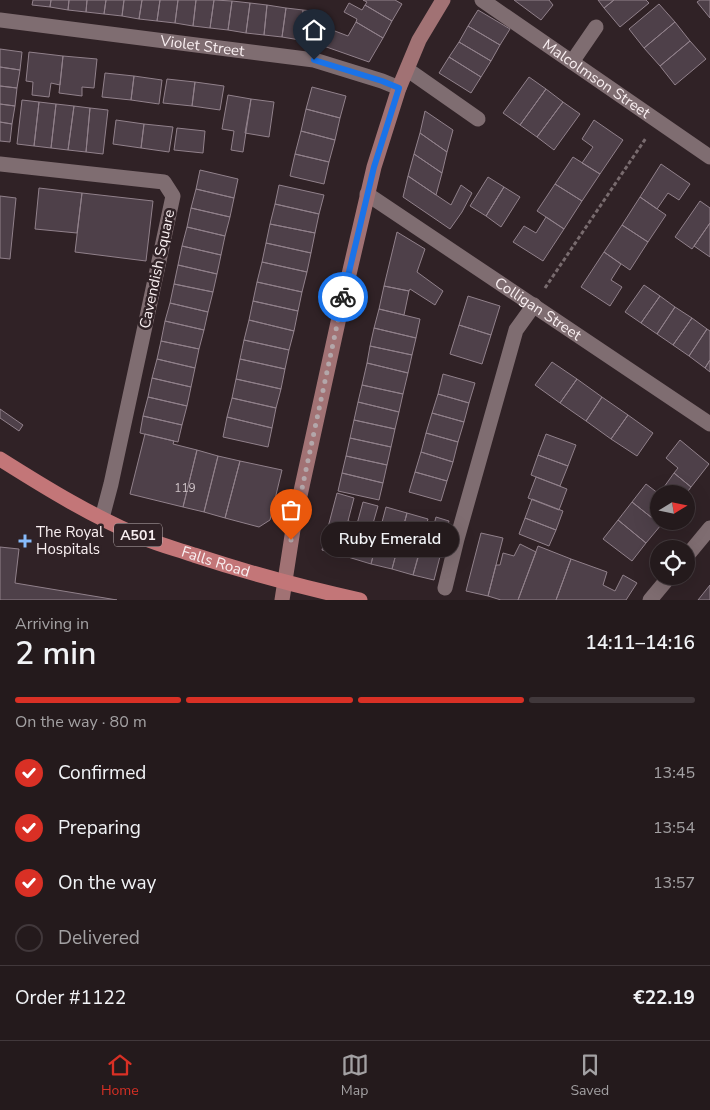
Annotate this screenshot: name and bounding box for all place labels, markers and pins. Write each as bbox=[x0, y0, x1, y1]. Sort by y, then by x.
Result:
pin bbox=[293, 9, 335, 60]
pin bbox=[270, 489, 312, 540]
place label: The Royal Hospitals bbox=[36, 522, 104, 559]
callout: Ruby Emerald bbox=[321, 522, 458, 558]
marker: The Royal Hospitals bbox=[18, 534, 32, 548]

